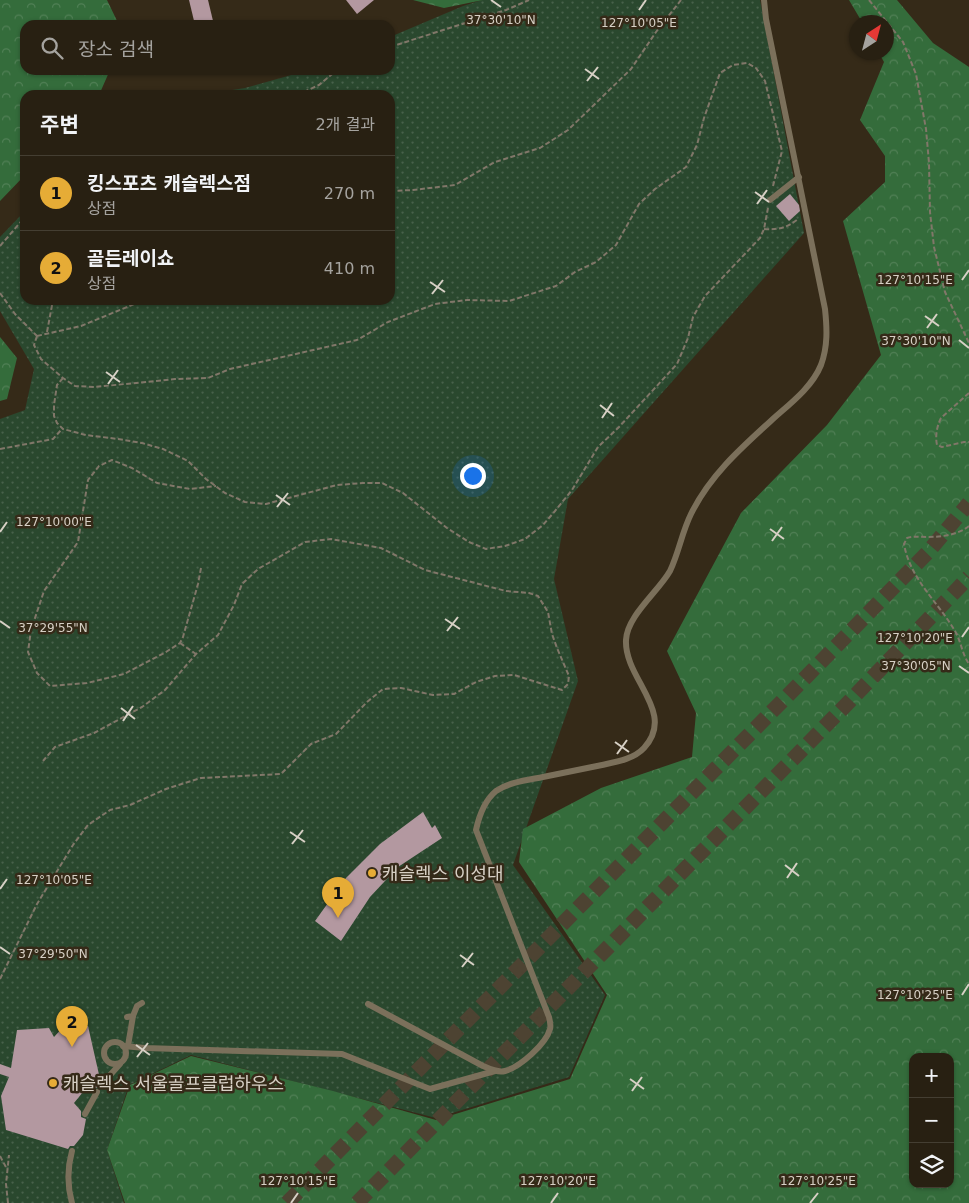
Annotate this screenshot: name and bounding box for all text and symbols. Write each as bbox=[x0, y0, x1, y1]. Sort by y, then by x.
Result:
text: 37°30'10"N bbox=[466, 13, 536, 27]
north arrow bbox=[849, 15, 894, 60]
text: 127°10'05"E bbox=[601, 16, 677, 30]
search box bbox=[20, 20, 395, 75]
icon: search bbox=[38, 34, 66, 62]
text: 장소 검색 bbox=[78, 38, 154, 60]
text: 주변 bbox=[40, 113, 79, 137]
text: 2개 결과 bbox=[316, 115, 375, 134]
text: 킹스포츠 캐슬렉스점 bbox=[87, 172, 251, 194]
text: 1 bbox=[50, 184, 62, 203]
text: 270 m bbox=[324, 184, 375, 203]
text: 상점 bbox=[87, 199, 116, 218]
text: 골든레이쇼 bbox=[87, 247, 174, 269]
text: 2 bbox=[50, 259, 62, 278]
text: 410 m bbox=[324, 259, 375, 278]
text: 127°10'15"E bbox=[877, 273, 953, 287]
text: 상점 bbox=[87, 274, 116, 293]
text: 37°30'10"N bbox=[881, 334, 951, 348]
your location bbox=[460, 463, 486, 489]
text: 127°10'00"E bbox=[16, 515, 92, 529]
text: 37°29'55"N bbox=[18, 621, 88, 635]
text: 127°10'20"E bbox=[877, 631, 953, 645]
text: 37°30'05"N bbox=[881, 659, 951, 673]
place label: 캐슬렉스 이성대 bbox=[382, 863, 504, 884]
marker: 캐슬렉스 이성대 bbox=[366, 867, 378, 879]
text: 127°10'05"E bbox=[16, 873, 92, 887]
pin: 1 bbox=[322, 877, 354, 918]
text: 37°29'50"N bbox=[18, 947, 88, 961]
text: 127°10'25"E bbox=[877, 988, 953, 1002]
pin: 2 bbox=[56, 1006, 88, 1047]
map controls bbox=[909, 1053, 954, 1188]
button: + bbox=[909, 1053, 954, 1098]
place label: 캐슬렉스 서울골프클럽하우스 bbox=[63, 1073, 284, 1094]
marker: 캐슬렉스 서울골프클럽하우스 bbox=[47, 1077, 59, 1089]
button: − bbox=[909, 1098, 954, 1143]
button: layers bbox=[909, 1143, 954, 1188]
text: 127°10'15"E bbox=[260, 1174, 336, 1188]
text: 127°10'20"E bbox=[520, 1174, 596, 1188]
text: 127°10'25"E bbox=[780, 1174, 856, 1188]

